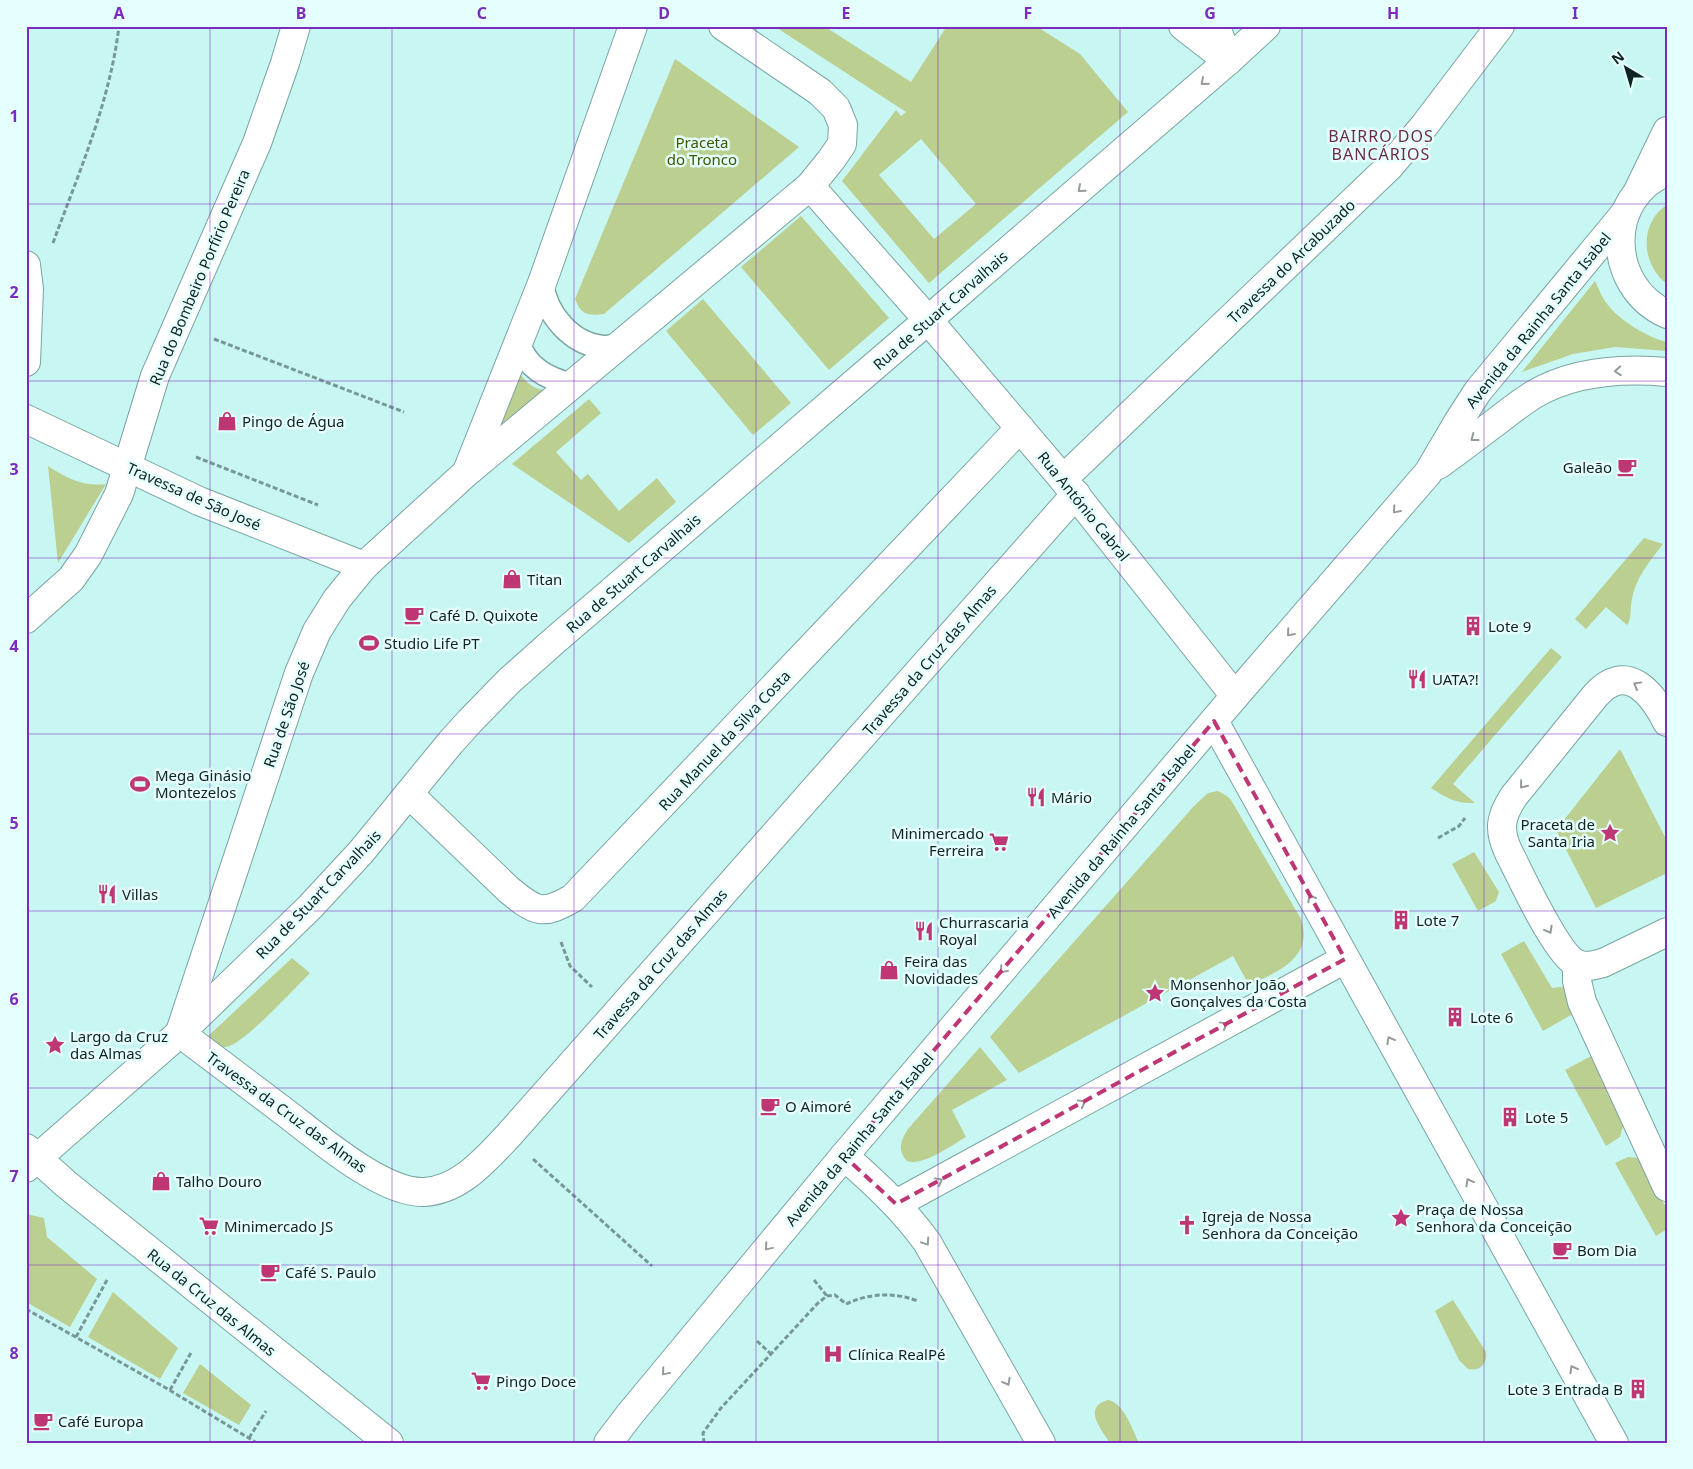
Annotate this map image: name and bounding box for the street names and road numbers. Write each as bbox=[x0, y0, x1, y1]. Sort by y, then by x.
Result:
street label: Rua do Bombeiro Porfírio Pereira bbox=[144, 166, 254, 388]
street label: Travessa do Arcabuzado bbox=[1223, 195, 1359, 327]
street label: Avenida da Rainha Santa Isabel bbox=[1461, 228, 1615, 412]
street label: Rua de Stuart Carvalhais bbox=[868, 246, 1012, 374]
street label: Rua António Cabral bbox=[1034, 447, 1134, 565]
street label: Travessa de São José bbox=[124, 457, 264, 535]
street label: Rua de Stuart Carvalhais bbox=[561, 509, 705, 637]
street label: Travessa da Cruz das Almas bbox=[858, 580, 1000, 740]
street label: Rua de São José bbox=[258, 658, 314, 770]
street label: Rua Manuel da Silva Costa bbox=[654, 666, 794, 814]
street label: Avenida da Rainha Santa Isabel bbox=[1043, 740, 1199, 922]
street label: Rua de Stuart Carvalhais bbox=[251, 825, 385, 963]
street label: Travessa da Cruz das Almas bbox=[589, 884, 731, 1044]
street label: Travessa da Cruz das Almas bbox=[203, 1047, 371, 1177]
street label: Avenida da Rainha Santa Isabel bbox=[781, 1048, 937, 1230]
street label: Rua da Cruz das Almas bbox=[143, 1244, 281, 1360]

